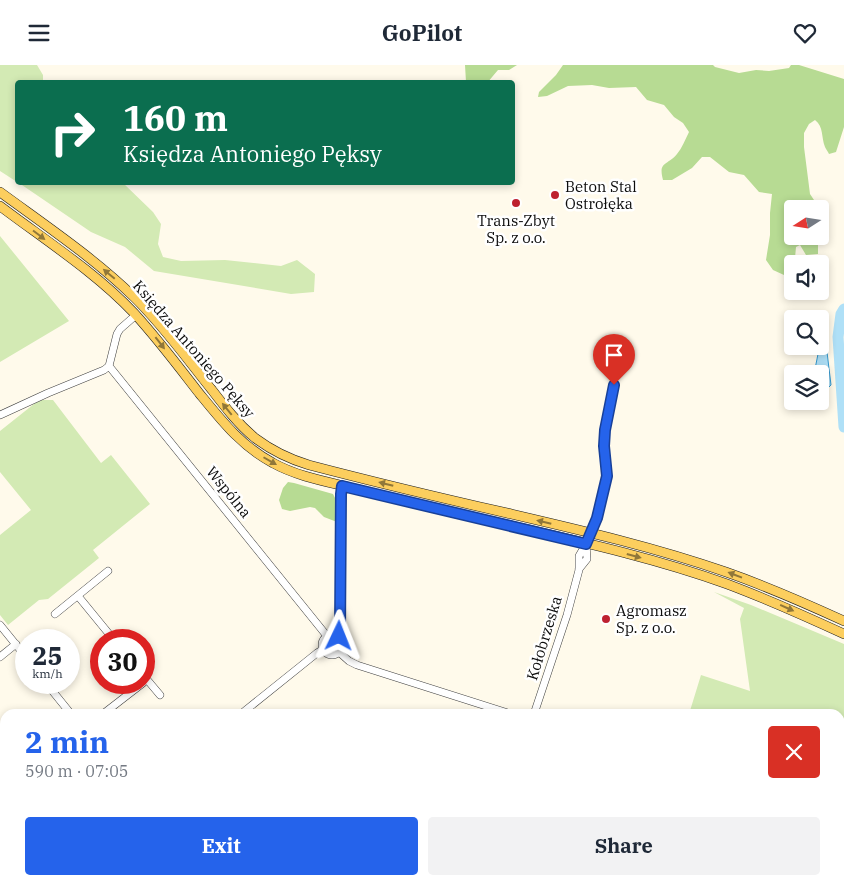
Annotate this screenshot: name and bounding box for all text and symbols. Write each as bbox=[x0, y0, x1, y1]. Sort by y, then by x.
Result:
text: GoPilot bbox=[382, 18, 462, 47]
icon: menu bbox=[25, 19, 53, 47]
icon: heart bbox=[791, 19, 819, 47]
text: 160 m bbox=[123, 95, 228, 141]
icon: right bbox=[40, 100, 105, 165]
text: Księdza Antoniego Pęksy bbox=[123, 139, 382, 168]
place label: Beton Stal Ostrołęka bbox=[565, 177, 637, 213]
marker: Beton Stal Ostrołęka bbox=[549, 189, 561, 201]
marker: Trans-Zbyt Sp. z o.o. bbox=[510, 197, 522, 209]
north arrow bbox=[784, 200, 829, 245]
map controls bbox=[784, 200, 829, 410]
place label: Trans-Zbyt Sp. z o.o. bbox=[477, 211, 555, 247]
one-way arrow bbox=[32, 230, 45, 241]
button: sound bbox=[784, 255, 829, 300]
one-way arrow bbox=[103, 269, 115, 280]
street label: Księdza Antoniego Pęksy bbox=[129, 276, 259, 422]
button: search bbox=[784, 310, 829, 355]
pin bbox=[593, 334, 635, 385]
one-way arrow bbox=[154, 336, 165, 349]
icon: arrive bbox=[600, 341, 628, 369]
button: layers bbox=[784, 365, 829, 410]
one-way arrow bbox=[222, 403, 233, 416]
one-way arrow bbox=[263, 457, 276, 466]
street label: Wspólna bbox=[202, 462, 256, 522]
one-way arrow bbox=[378, 480, 393, 488]
one-way arrow bbox=[536, 518, 551, 526]
one-way arrow bbox=[626, 553, 641, 561]
one-way arrow bbox=[727, 571, 742, 578]
street label: Kołobrzeska bbox=[522, 594, 566, 682]
place label: Agromasz Sp. z o.o. bbox=[616, 601, 687, 637]
one-way arrow bbox=[780, 605, 794, 613]
position arrow bbox=[312, 609, 364, 661]
marker: Agromasz Sp. z o.o. bbox=[600, 613, 612, 625]
speed limit sign: 30 bbox=[90, 629, 155, 694]
text: 25 bbox=[32, 639, 63, 672]
text: km/h bbox=[32, 666, 63, 681]
text: 2 min bbox=[25, 722, 109, 761]
button: close bbox=[768, 726, 820, 778]
text: 590 m · 07:05 bbox=[25, 761, 128, 781]
button: Exit bbox=[25, 817, 418, 875]
button: Share bbox=[428, 817, 820, 875]

